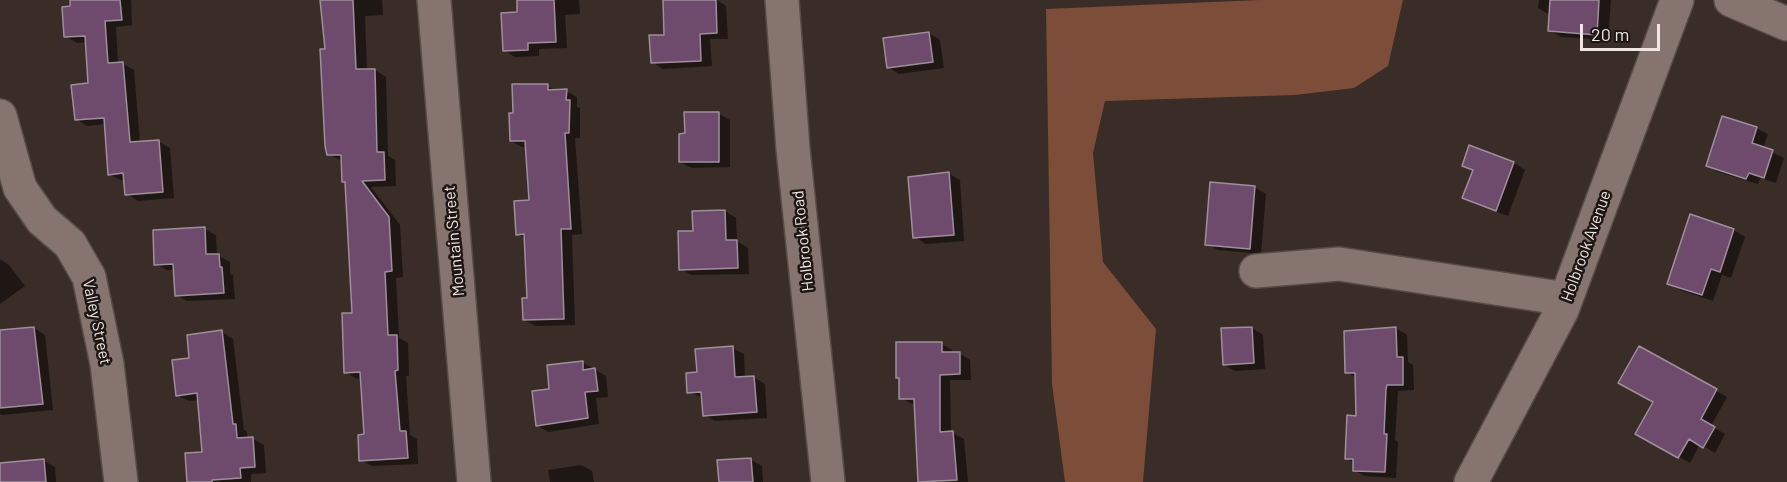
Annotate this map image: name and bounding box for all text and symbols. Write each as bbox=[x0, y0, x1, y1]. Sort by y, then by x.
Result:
scale bar bbox=[1583, 12, 1662, 50]
text: 20 m bbox=[1591, 23, 1629, 45]
street label: Mountain Street bbox=[440, 185, 468, 297]
street label: Holbrook Avenue bbox=[1557, 188, 1615, 304]
street label: Holbrook Road bbox=[788, 190, 818, 292]
street label: Valley Street bbox=[79, 278, 115, 366]

